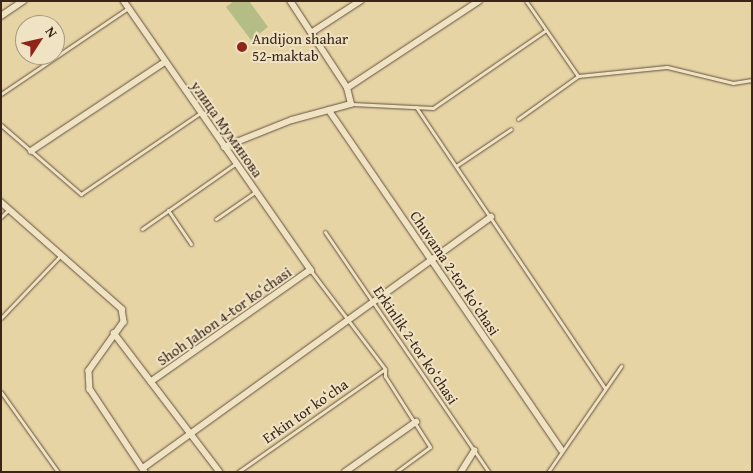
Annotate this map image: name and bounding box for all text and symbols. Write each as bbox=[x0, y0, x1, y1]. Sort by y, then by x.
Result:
north arrow bbox=[15, 15, 65, 65]
text: N bbox=[41, 22, 62, 42]
place label: Andijon shahar 52-maktab bbox=[252, 29, 348, 64]
marker: Andijon shahar 52-maktab bbox=[236, 41, 248, 53]
street label: улица Муминова bbox=[187, 77, 267, 181]
street label: Chuvama 2-tor koʻchasi bbox=[406, 207, 504, 339]
street label: Shoh Jahon 4-tor koʻchasi bbox=[153, 263, 295, 369]
street label: Erkinlik 2-tor koʻchasi bbox=[370, 283, 462, 407]
street label: Erkin tor koʻcha bbox=[259, 375, 351, 447]

